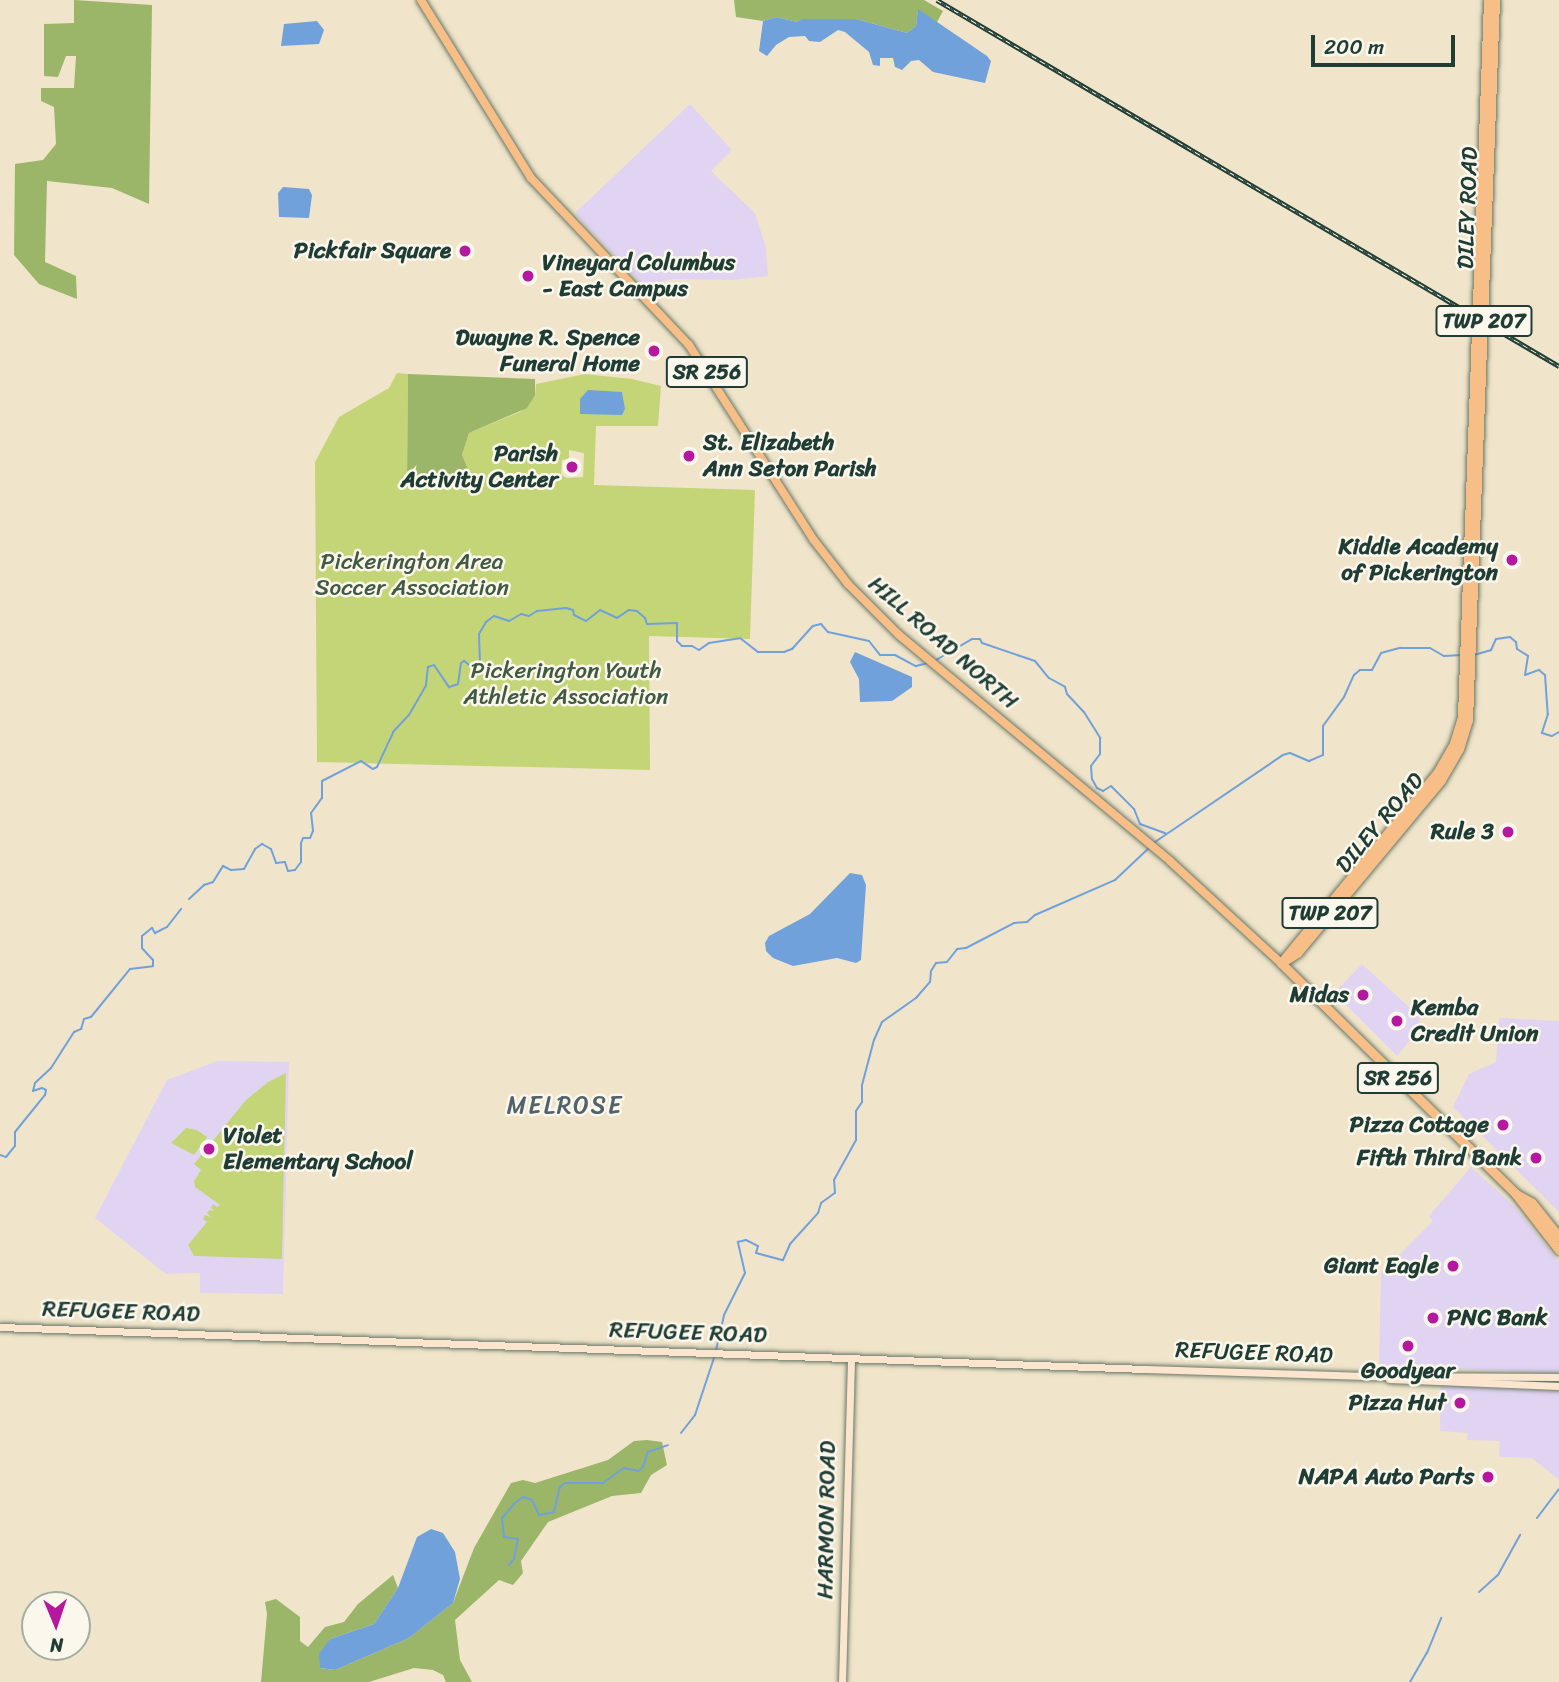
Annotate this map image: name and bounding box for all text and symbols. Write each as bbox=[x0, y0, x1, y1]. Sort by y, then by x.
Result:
scale bar bbox=[1314, 21, 1458, 65]
text: 200 m bbox=[1324, 28, 1384, 66]
street label: DILEY ROAD bbox=[1452, 146, 1484, 270]
place label: Pickfair Square bbox=[294, 237, 451, 265]
marker: Pickfair Square bbox=[457, 243, 473, 259]
place label: Vineyard Columbus - East Campus bbox=[542, 249, 735, 303]
marker: Vineyard Columbus - East Campus bbox=[520, 268, 536, 284]
road number: TWP 207 bbox=[1435, 304, 1533, 338]
place label: Dwayne R. Spence Funeral Home bbox=[456, 324, 640, 378]
marker: Dwayne R. Spence Funeral Home bbox=[646, 343, 662, 359]
road number: SR 256 bbox=[665, 354, 749, 390]
place label: St. Elizabeth Ann Seton Parish bbox=[703, 429, 879, 483]
place label: Parish Activity Center bbox=[400, 440, 558, 494]
marker: St. Elizabeth Ann Seton Parish bbox=[681, 448, 697, 464]
marker: Parish Activity Center bbox=[564, 459, 580, 475]
place label: Kiddie Academy of Pickerington bbox=[1338, 533, 1498, 587]
park label: Pickerington Area Soccer Association bbox=[315, 548, 509, 602]
marker: Kiddie Academy of Pickerington bbox=[1504, 552, 1520, 568]
street label: HILL ROAD NORTH bbox=[863, 571, 1023, 715]
park label: Pickerington Youth Athletic Association bbox=[462, 657, 670, 711]
street label: DILEY ROAD bbox=[1330, 767, 1430, 879]
place label: Rule 3 bbox=[1431, 818, 1494, 846]
marker: Rule 3 bbox=[1500, 824, 1516, 840]
road number: TWP 207 bbox=[1281, 895, 1379, 930]
place label: Midas bbox=[1290, 981, 1349, 1009]
marker: Midas bbox=[1355, 987, 1371, 1003]
place label: Kemba Credit Union bbox=[1411, 994, 1538, 1048]
marker: Kemba Credit Union bbox=[1389, 1013, 1405, 1029]
road number: SR 256 bbox=[1356, 1060, 1440, 1096]
district label: MELROSE bbox=[508, 1092, 622, 1120]
place label: Pizza Cottage bbox=[1350, 1111, 1489, 1139]
marker: Pizza Cottage bbox=[1495, 1117, 1511, 1133]
place label: Violet Elementary School bbox=[223, 1122, 413, 1176]
marker: Violet Elementary School bbox=[201, 1141, 217, 1157]
place label: Fifth Third Bank bbox=[1356, 1144, 1522, 1172]
marker: Fifth Third Bank bbox=[1528, 1150, 1544, 1166]
place label: Giant Eagle bbox=[1324, 1252, 1439, 1280]
marker: Giant Eagle bbox=[1445, 1258, 1461, 1274]
street label: REFUGEE ROAD bbox=[42, 1295, 200, 1329]
place label: PNC Bank bbox=[1447, 1304, 1548, 1332]
marker: PNC Bank bbox=[1425, 1310, 1441, 1326]
street label: REFUGEE ROAD bbox=[609, 1316, 767, 1350]
street label: REFUGEE ROAD bbox=[1175, 1336, 1333, 1370]
marker: Goodyear bbox=[1400, 1338, 1416, 1354]
place label: Goodyear bbox=[1361, 1357, 1455, 1385]
place label: Pizza Hut bbox=[1348, 1389, 1446, 1417]
marker: Pizza Hut bbox=[1452, 1395, 1468, 1411]
street label: HARMON ROAD bbox=[812, 1441, 842, 1599]
place label: NAPA Auto Parts bbox=[1299, 1463, 1474, 1491]
marker: NAPA Auto Parts bbox=[1480, 1469, 1496, 1485]
north arrow bbox=[21, 1591, 91, 1661]
text: N bbox=[50, 1629, 64, 1662]

